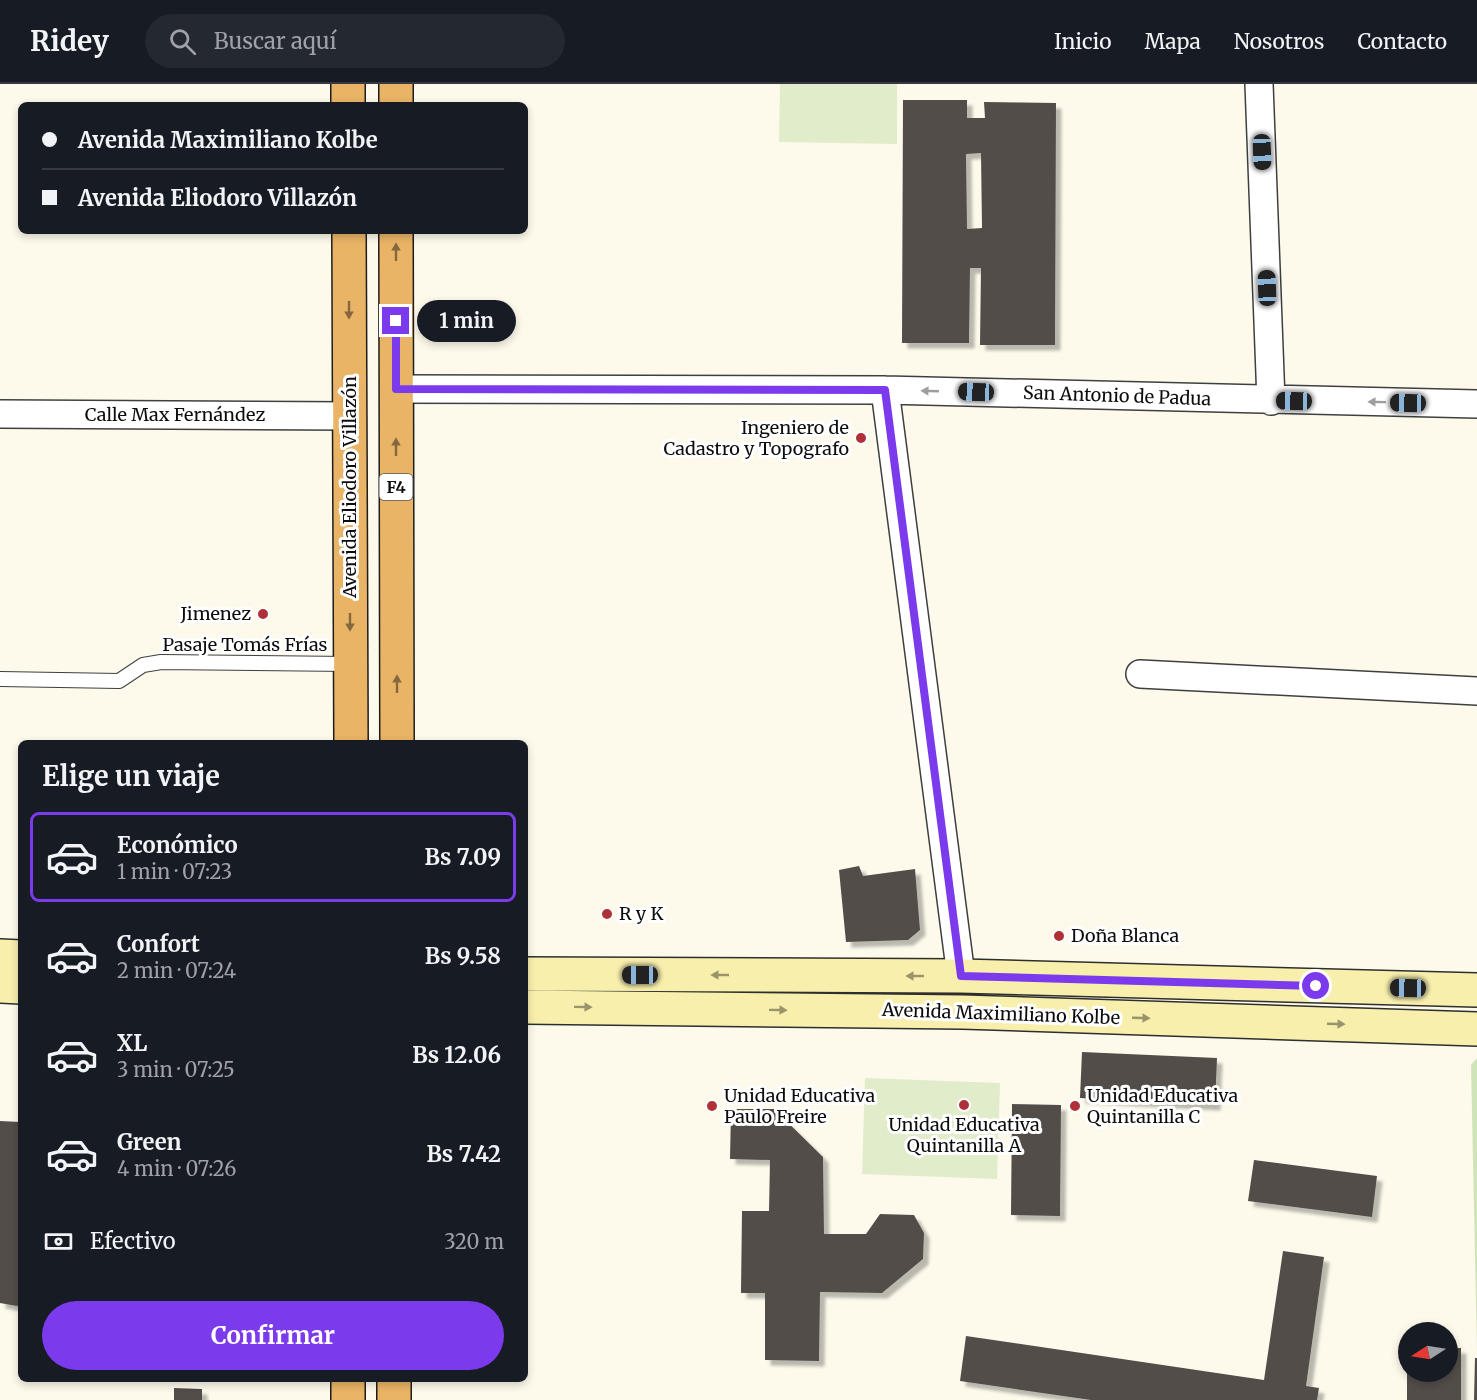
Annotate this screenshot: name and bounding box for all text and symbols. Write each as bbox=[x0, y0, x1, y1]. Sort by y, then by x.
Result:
search box bbox=[145, 14, 565, 68]
text: Ridey bbox=[30, 23, 109, 59]
icon: search bbox=[166, 25, 199, 58]
text: Buscar aquí bbox=[214, 27, 337, 55]
text: Inicio bbox=[1054, 28, 1112, 55]
text: Mapa bbox=[1145, 28, 1201, 55]
text: Nosotros bbox=[1234, 28, 1324, 55]
text: Contacto bbox=[1357, 28, 1447, 55]
text: Avenida Maximiliano Kolbe bbox=[78, 126, 378, 154]
car bbox=[1252, 134, 1272, 170]
text: Avenida Eliodoro Villazón bbox=[78, 184, 357, 212]
one-way arrow bbox=[391, 243, 401, 262]
car bbox=[1257, 270, 1277, 306]
callout: 1 min bbox=[417, 300, 516, 342]
one-way arrow bbox=[344, 301, 354, 320]
route end bbox=[382, 307, 409, 334]
text: 1 min bbox=[439, 308, 494, 333]
street label: Avenida Eliodoro Villazón bbox=[338, 376, 361, 599]
street label: San Antonio de Padua bbox=[1023, 381, 1212, 410]
car bbox=[958, 382, 994, 402]
one-way arrow bbox=[920, 386, 939, 396]
car bbox=[1276, 392, 1312, 410]
car bbox=[1390, 394, 1426, 412]
one-way arrow bbox=[1367, 397, 1386, 407]
street label: Calle Max Fernández bbox=[85, 403, 265, 426]
place label: Ingeniero de Cadastro y Topografo bbox=[663, 416, 849, 460]
marker: Ingeniero de Cadastro y Topografo bbox=[854, 431, 868, 445]
one-way arrow bbox=[391, 438, 401, 457]
road number: F4 bbox=[380, 474, 412, 500]
place label: Jimenez bbox=[180, 602, 251, 625]
marker: Jimenez bbox=[256, 607, 270, 621]
one-way arrow bbox=[345, 612, 355, 631]
street label: Pasaje Tomás Frías bbox=[163, 633, 328, 656]
one-way arrow bbox=[392, 675, 402, 694]
text: Elige un viaje bbox=[42, 759, 220, 793]
icon: car bbox=[45, 830, 99, 884]
text: Económico bbox=[117, 831, 238, 859]
text: Bs 7.09 bbox=[425, 843, 501, 871]
text: 1 min · 07:23 bbox=[117, 859, 232, 884]
place label: R y K bbox=[619, 902, 664, 925]
marker: R y K bbox=[600, 907, 614, 921]
place label: Doña Blanca bbox=[1071, 924, 1179, 947]
icon: car bbox=[45, 929, 99, 983]
marker: Doña Blanca bbox=[1052, 929, 1066, 943]
text: Confort bbox=[117, 930, 200, 958]
text: Bs 9.58 bbox=[425, 942, 501, 970]
text: 2 min · 07:24 bbox=[117, 958, 236, 983]
car bbox=[622, 966, 658, 984]
one-way arrow bbox=[710, 970, 729, 980]
one-way arrow bbox=[905, 971, 924, 981]
route start bbox=[1302, 972, 1329, 999]
car bbox=[1390, 979, 1426, 997]
street label: Avenida Maximiliano Kolbe bbox=[881, 998, 1120, 1029]
one-way arrow bbox=[574, 1002, 593, 1012]
one-way arrow bbox=[769, 1005, 788, 1014]
one-way arrow bbox=[1132, 1013, 1151, 1023]
one-way arrow bbox=[1327, 1020, 1346, 1029]
icon: car bbox=[45, 1028, 99, 1082]
text: XL bbox=[117, 1029, 147, 1057]
text: Bs 12.06 bbox=[412, 1041, 501, 1069]
text: 3 min · 07:25 bbox=[117, 1057, 235, 1082]
place label: Unidad Educativa Paulo Freire bbox=[724, 1084, 875, 1128]
place label: Unidad Educativa Quintanilla C bbox=[1087, 1084, 1238, 1128]
marker: Unidad Educativa Quintanilla A bbox=[957, 1098, 971, 1112]
marker: Unidad Educativa Paulo Freire bbox=[705, 1099, 719, 1113]
marker: Unidad Educativa Quintanilla C bbox=[1068, 1099, 1082, 1113]
place label: Unidad Educativa Quintanilla A bbox=[888, 1113, 1040, 1157]
icon: car bbox=[45, 1127, 99, 1181]
text: Green bbox=[117, 1128, 181, 1156]
text: Bs 7.42 bbox=[426, 1140, 501, 1168]
text: 4 min · 07:26 bbox=[117, 1156, 236, 1181]
icon: cash bbox=[42, 1225, 75, 1258]
text: Efectivo bbox=[90, 1227, 176, 1255]
text: 320 m bbox=[444, 1229, 504, 1254]
button: Confirmar bbox=[42, 1301, 504, 1370]
north arrow bbox=[1398, 1322, 1458, 1382]
map controls bbox=[1398, 1322, 1458, 1382]

